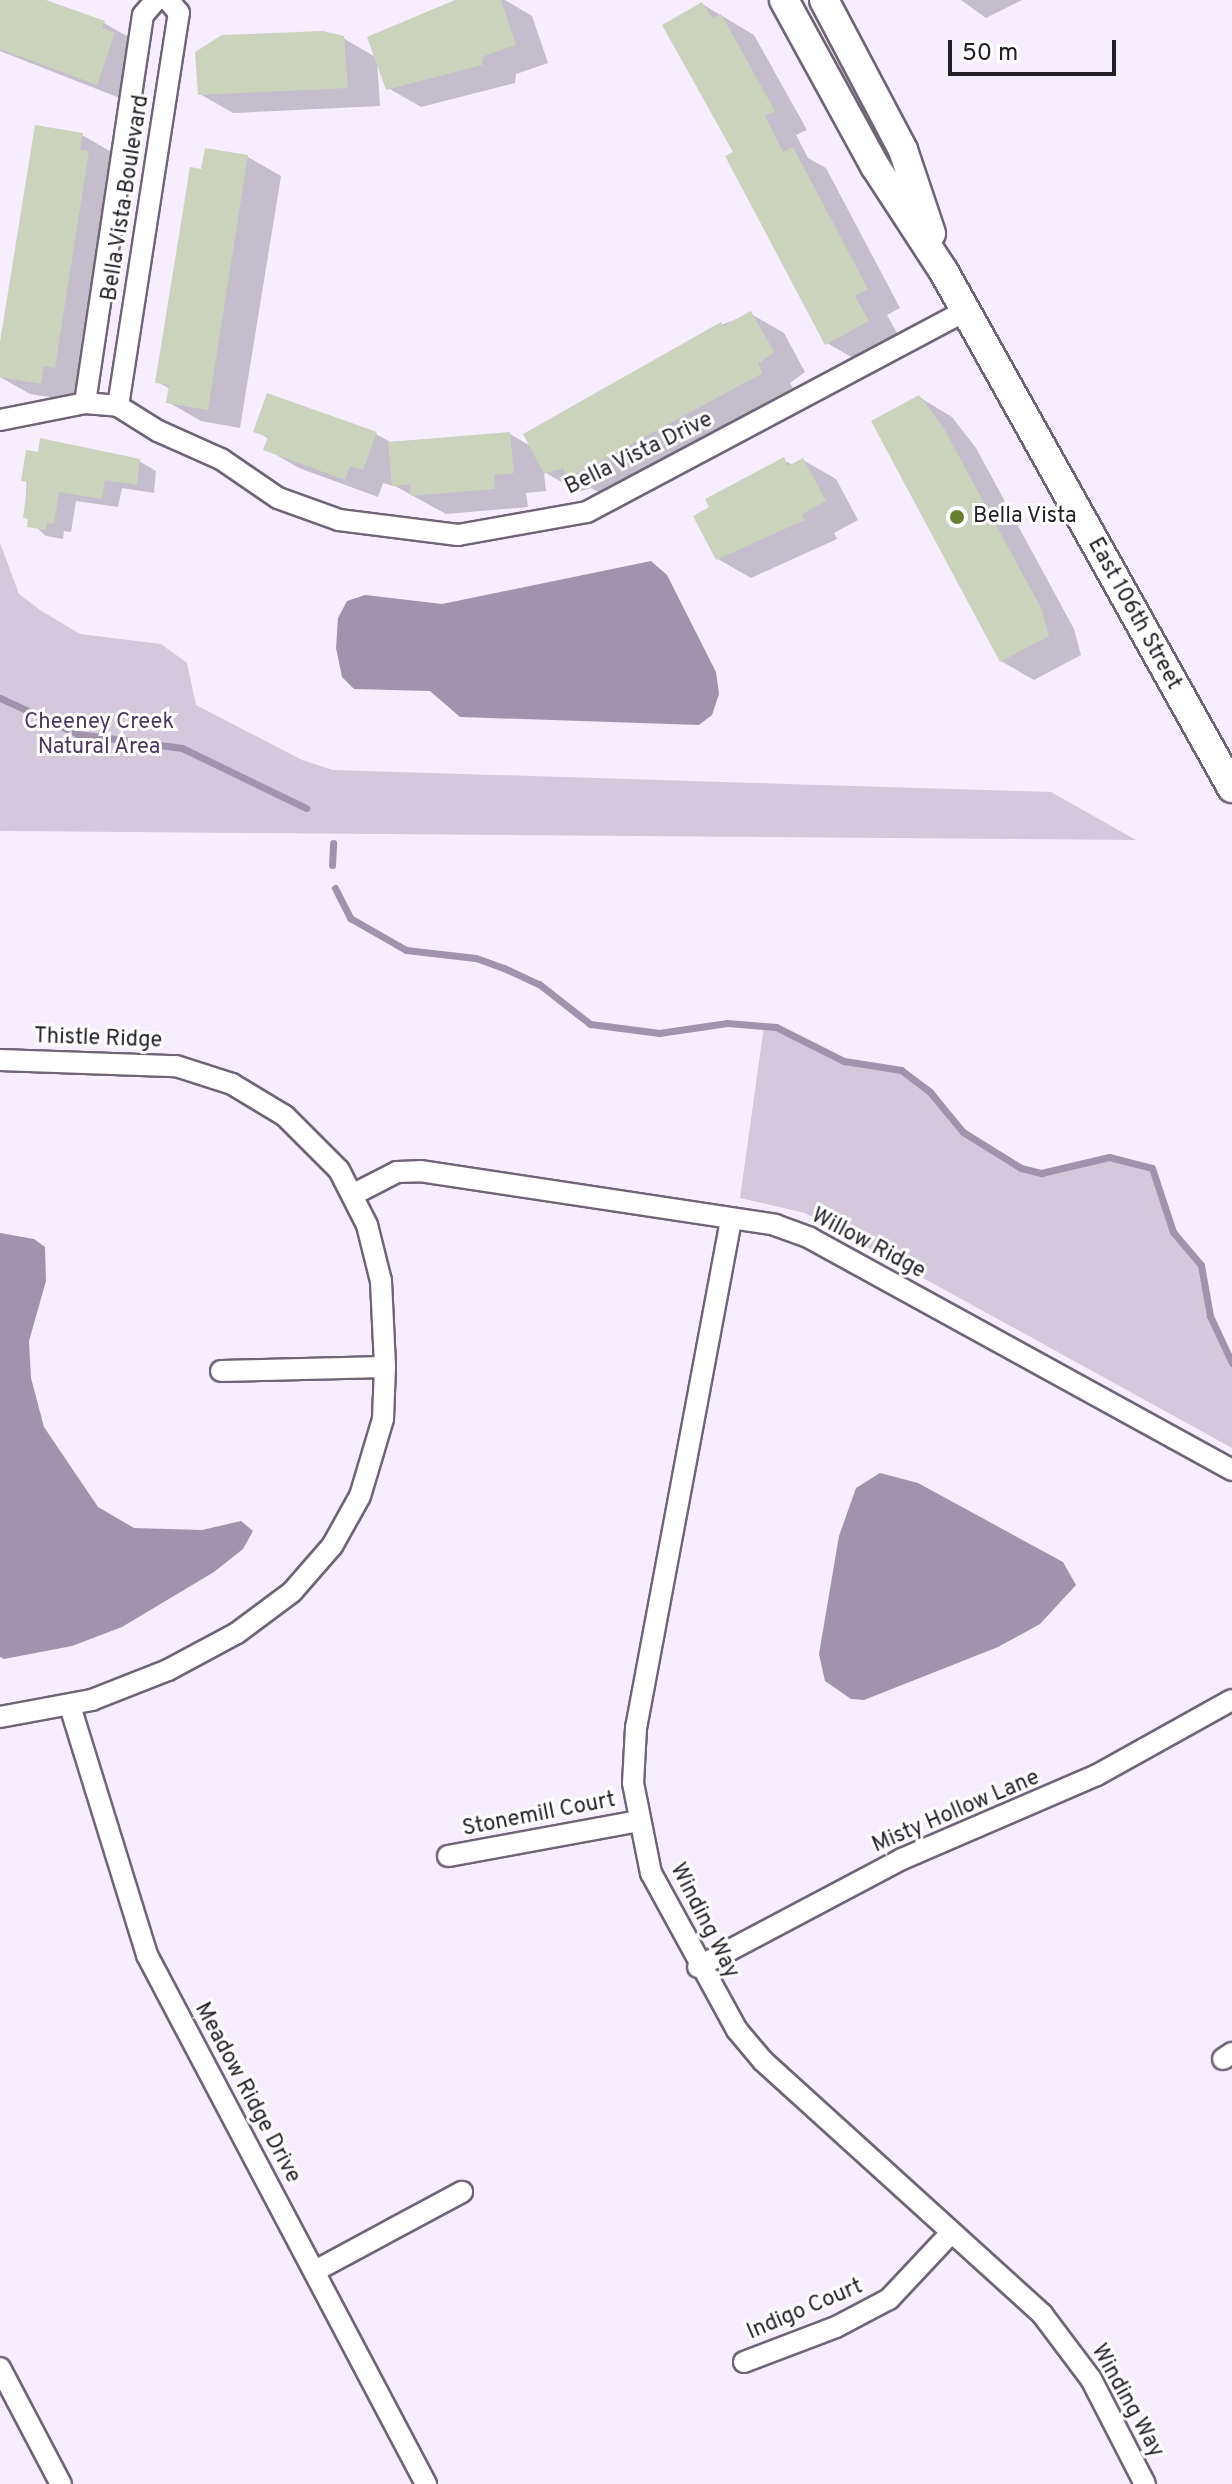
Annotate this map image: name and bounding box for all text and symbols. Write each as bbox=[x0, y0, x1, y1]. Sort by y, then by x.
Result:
scale bar bbox=[952, 24, 1120, 74]
text: 50 m bbox=[962, 39, 1018, 69]
street label: Bella Vista Boulevard bbox=[97, 93, 155, 303]
street label: Bella Vista Drive bbox=[561, 407, 717, 501]
place label: Bella Vista bbox=[973, 504, 1077, 530]
marker: Bella Vista bbox=[948, 508, 966, 526]
street label: East 106th Street bbox=[1081, 533, 1187, 695]
park label: Cheeney Creek Natural Area bbox=[24, 709, 174, 760]
street label: Thistle Ridge bbox=[33, 1024, 163, 1054]
street label: Willow Ridge bbox=[807, 1203, 929, 1285]
street label: Misty Hollow Lane bbox=[868, 1765, 1044, 1859]
street label: Stonemill Court bbox=[460, 1787, 618, 1843]
street label: Winding Way bbox=[664, 1859, 744, 1983]
street label: Meadow Ridge Drive bbox=[188, 1998, 306, 2188]
street label: Indigo Court bbox=[743, 2274, 867, 2346]
street label: Winding Way bbox=[1085, 2339, 1169, 2463]

